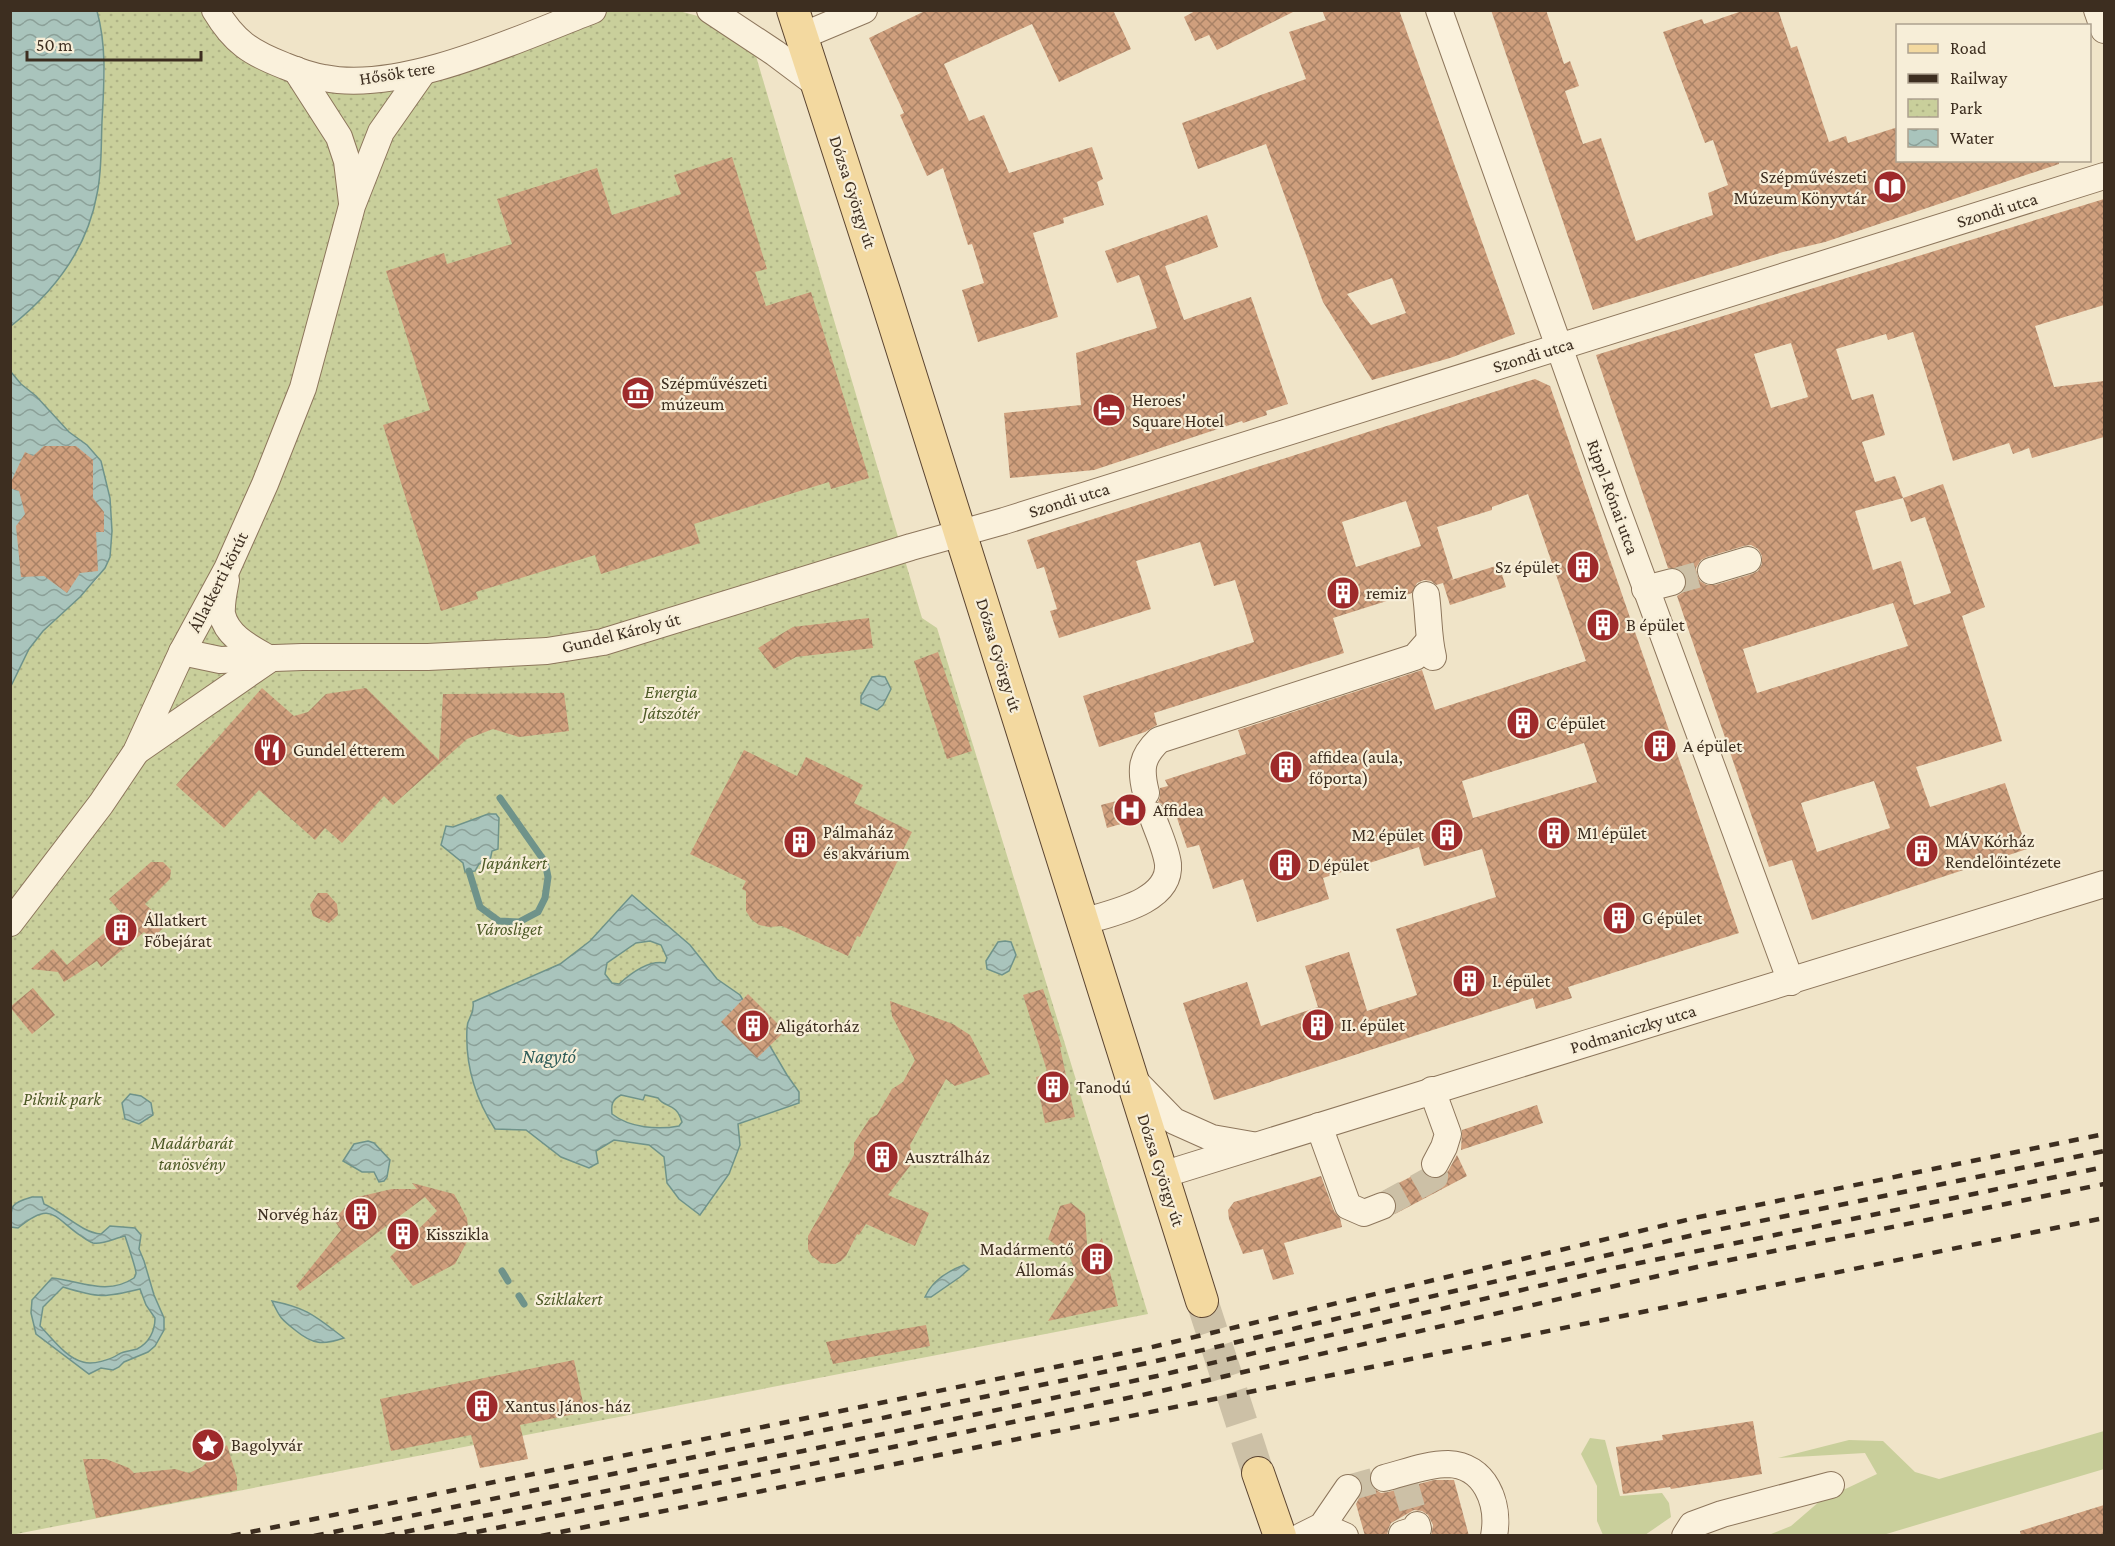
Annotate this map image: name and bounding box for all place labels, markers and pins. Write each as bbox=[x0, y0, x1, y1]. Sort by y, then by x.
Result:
place label: Szépművészeti Múzeum Könyvtár bbox=[1733, 167, 1868, 208]
library icon: Szépművészeti Múzeum Könyvtár bbox=[1872, 169, 1908, 205]
place label: Szépművészeti múzeum bbox=[661, 373, 768, 414]
museum icon: Szépművészeti múzeum bbox=[620, 375, 656, 411]
place label: Heroes' Square Hotel bbox=[1132, 390, 1224, 431]
hotel icon: Heroes' Square Hotel bbox=[1091, 392, 1127, 428]
building icon: Sz épület bbox=[1565, 549, 1601, 585]
place label: Sz épület bbox=[1495, 557, 1561, 577]
building icon: remiz bbox=[1325, 575, 1361, 611]
place label: remiz bbox=[1366, 583, 1407, 603]
building icon: B épület bbox=[1585, 607, 1621, 643]
place label: B épület bbox=[1626, 615, 1686, 635]
building icon: C épület bbox=[1505, 705, 1541, 741]
place label: C épület bbox=[1546, 713, 1607, 733]
building icon: A épület bbox=[1642, 728, 1678, 764]
restaurant icon: Gundel étterem bbox=[252, 732, 288, 768]
place label: A épület bbox=[1683, 736, 1743, 756]
place label: Gundel étterem bbox=[293, 740, 406, 760]
place label: affidea (aula, főporta) bbox=[1309, 747, 1403, 789]
building icon: affidea (aula, főporta) bbox=[1268, 749, 1304, 785]
hospital icon: Affidea bbox=[1112, 792, 1148, 828]
place label: Affidea bbox=[1153, 800, 1204, 820]
building icon: M1 épület bbox=[1536, 815, 1572, 851]
building icon: M2 épület bbox=[1429, 817, 1465, 853]
place label: Pálmaház és akvárium bbox=[823, 822, 910, 863]
place label: M1 épület bbox=[1577, 823, 1648, 843]
building icon: Pálmaház és akvárium bbox=[782, 824, 818, 860]
place label: M2 épület bbox=[1352, 825, 1425, 845]
place label: MÁV Kórház Rendelőintézete bbox=[1945, 831, 2061, 872]
building icon: MÁV Kórház Rendelőintézete bbox=[1904, 833, 1940, 869]
building icon: D épület bbox=[1267, 847, 1303, 883]
place label: D épület bbox=[1308, 855, 1370, 875]
building icon: G épület bbox=[1601, 900, 1637, 936]
place label: G épület bbox=[1642, 908, 1703, 928]
place label: Állatkert Főbejárat bbox=[144, 910, 213, 952]
building icon: Állatkert Főbejárat bbox=[103, 912, 139, 948]
building icon: I. épület bbox=[1451, 963, 1487, 999]
place label: I. épület bbox=[1492, 971, 1551, 991]
building icon: II. épület bbox=[1300, 1007, 1336, 1043]
building icon: Aligátorház bbox=[735, 1008, 771, 1044]
place label: II. épület bbox=[1341, 1015, 1406, 1035]
place label: Aligátorház bbox=[776, 1016, 860, 1036]
building icon: Tanodú bbox=[1035, 1069, 1071, 1105]
place label: Tanodú bbox=[1076, 1077, 1132, 1097]
building icon: Ausztrálház bbox=[864, 1139, 900, 1175]
place label: Ausztrálház bbox=[905, 1147, 990, 1167]
building icon: Norvég ház bbox=[343, 1196, 379, 1232]
place label: Norvég ház bbox=[257, 1204, 338, 1224]
building icon: Kisszikla bbox=[385, 1216, 421, 1252]
place label: Kisszikla bbox=[426, 1224, 489, 1244]
place label: Madármentő Állomás bbox=[980, 1239, 1074, 1280]
building icon: Madármentő Állomás bbox=[1079, 1241, 1115, 1277]
building icon: Xantus János-ház bbox=[464, 1388, 500, 1424]
place label: Xantus János-ház bbox=[505, 1396, 631, 1416]
place icon: Bagolyvár bbox=[190, 1427, 226, 1463]
place label: Bagolyvár bbox=[231, 1435, 303, 1455]

